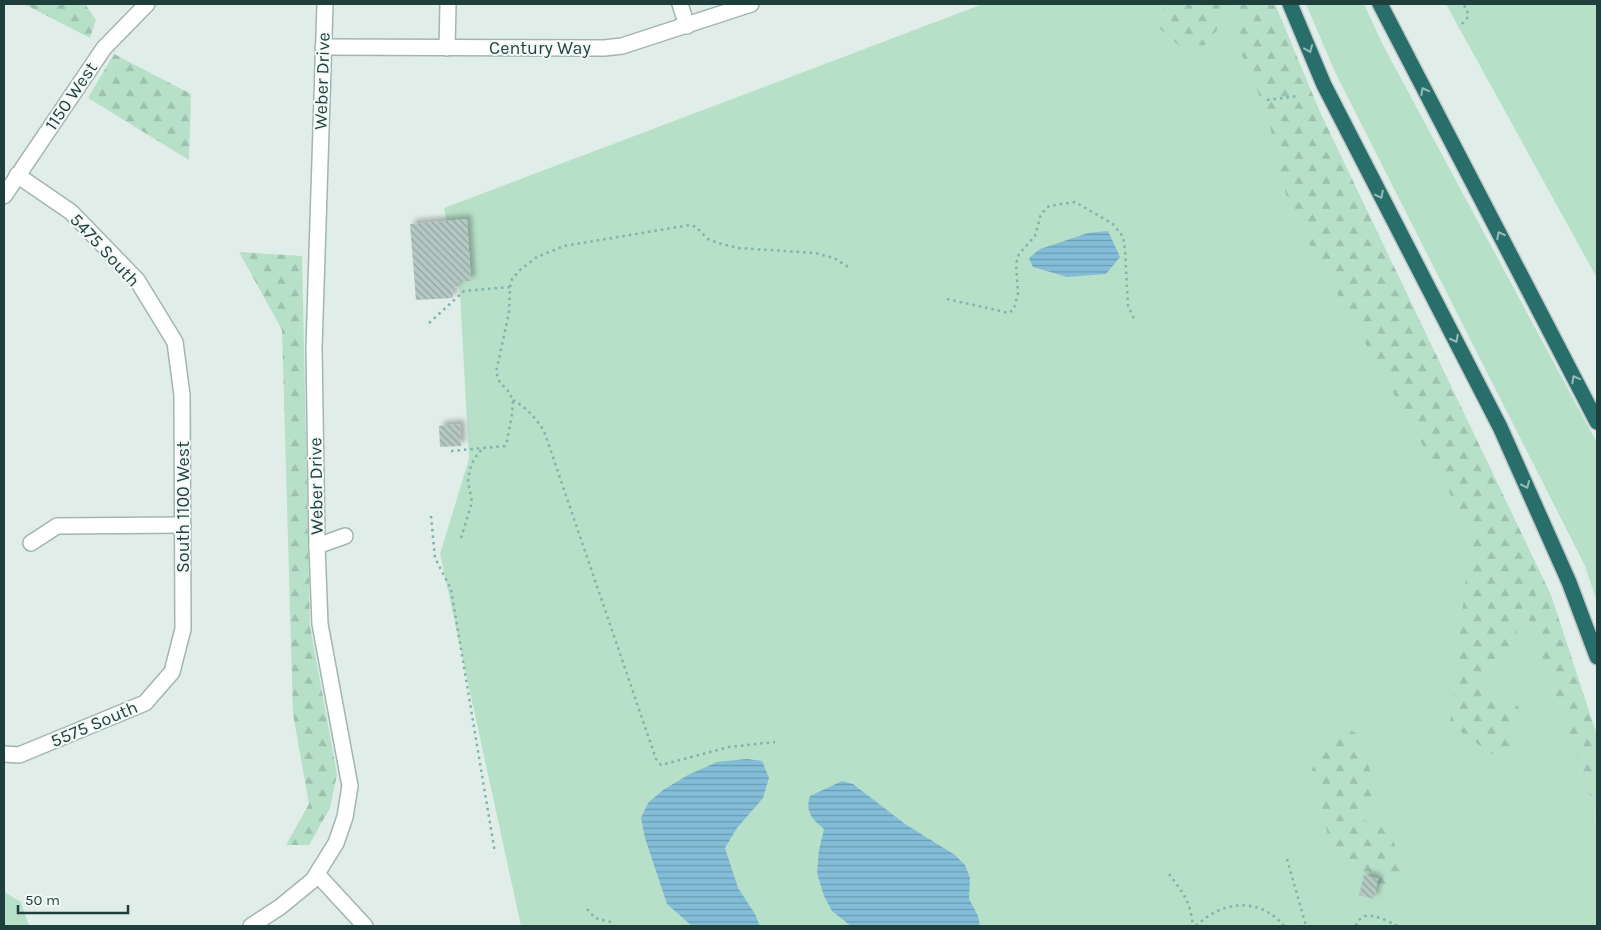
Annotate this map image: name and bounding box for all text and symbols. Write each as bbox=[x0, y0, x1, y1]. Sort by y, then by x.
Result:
street label: Weber Drive bbox=[309, 32, 335, 130]
street label: Century Way bbox=[489, 37, 592, 59]
one-way arrow bbox=[1303, 44, 1313, 53]
street label: 1150 West bbox=[40, 57, 102, 134]
one-way arrow bbox=[1420, 87, 1430, 96]
one-way arrow bbox=[1374, 189, 1384, 198]
street label: 5475 South bbox=[65, 209, 145, 291]
one-way arrow bbox=[1496, 231, 1506, 240]
one-way arrow bbox=[1449, 334, 1459, 343]
one-way arrow bbox=[1571, 375, 1581, 384]
street label: Weber Drive bbox=[304, 437, 328, 535]
street label: South 1100 West bbox=[172, 441, 194, 573]
one-way arrow bbox=[1519, 480, 1530, 489]
street label: 5575 South bbox=[47, 696, 141, 752]
scale bar bbox=[18, 882, 128, 914]
text: 50 m bbox=[25, 891, 60, 909]

